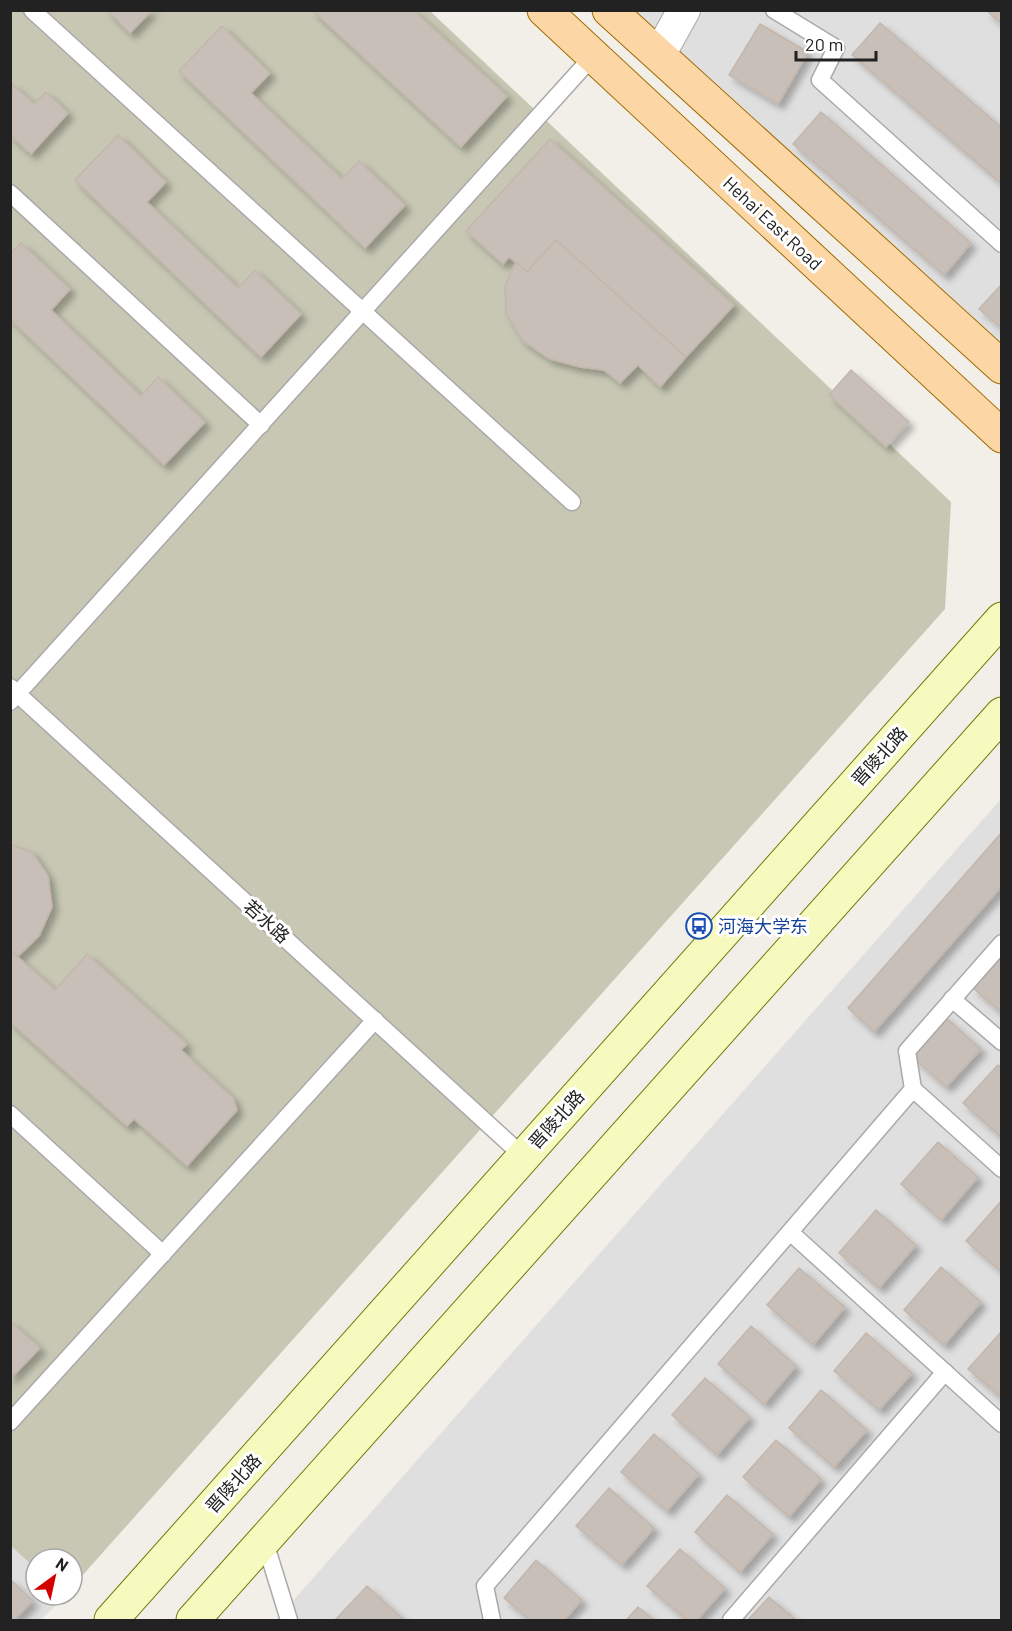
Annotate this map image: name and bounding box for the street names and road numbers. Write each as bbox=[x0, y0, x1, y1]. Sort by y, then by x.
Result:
street label: Hehai East Road bbox=[719, 172, 827, 274]
street label: 晋陵北路 bbox=[847, 722, 911, 790]
street label: 若水路 bbox=[240, 895, 294, 947]
street label: 晋陵北路 bbox=[524, 1085, 588, 1153]
street label: 晋陵北路 bbox=[201, 1449, 265, 1517]

